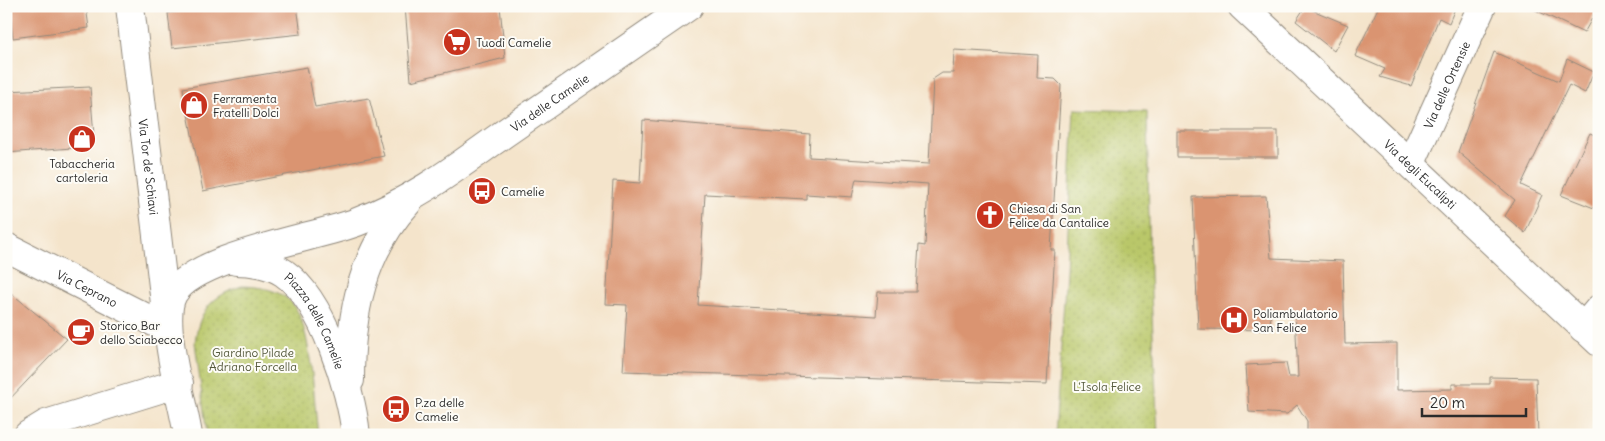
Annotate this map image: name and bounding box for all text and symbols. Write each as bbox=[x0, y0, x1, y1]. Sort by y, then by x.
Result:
supermarket icon: Tuodì Camelie bbox=[442, 27, 472, 57]
place label: Tuodì Camelie bbox=[476, 35, 551, 50]
street label: Via delle Ortensie bbox=[1420, 39, 1473, 131]
street label: Via delle Camelie bbox=[507, 70, 591, 135]
shop icon: Ferramenta Fratelli Dolci bbox=[179, 90, 209, 120]
place label: Ferramenta Fratelli Dolci bbox=[213, 91, 279, 120]
street label: Via Tor de' Schiavi bbox=[136, 118, 162, 216]
shop icon: Tabaccheria cartoleria bbox=[67, 124, 97, 154]
street label: Via degli Eucalipti bbox=[1381, 136, 1460, 212]
place label: Tabaccheria cartoleria bbox=[49, 156, 115, 185]
bus stop icon: Camelie bbox=[467, 176, 497, 206]
place label: Camelie bbox=[501, 184, 545, 199]
church icon: Chiesa di San Felice da Cantalice bbox=[975, 200, 1005, 230]
place label: Chiesa di San Felice da Cantalice bbox=[1009, 201, 1109, 230]
street label: Via Ceprano bbox=[54, 266, 120, 310]
street label: Piazza delle Camelie bbox=[282, 269, 348, 371]
hospital icon: Poliambulatorio San Felice bbox=[1219, 305, 1249, 335]
place label: Poliambulatorio San Felice bbox=[1253, 306, 1338, 335]
cafe icon: Storico Bar dello Sciabecco bbox=[66, 317, 96, 347]
place label: Storico Bar dello Sciabecco bbox=[100, 318, 183, 347]
park label: Giardino Pilade Adriano Forcella bbox=[209, 345, 297, 374]
park label: L'Isola Felice bbox=[1073, 379, 1141, 394]
scale bar bbox=[1422, 386, 1526, 418]
text: 20 m bbox=[1430, 393, 1465, 412]
bus stop icon: P.za delle Camelie bbox=[381, 394, 411, 424]
place label: P.za delle Camelie bbox=[415, 395, 464, 424]

